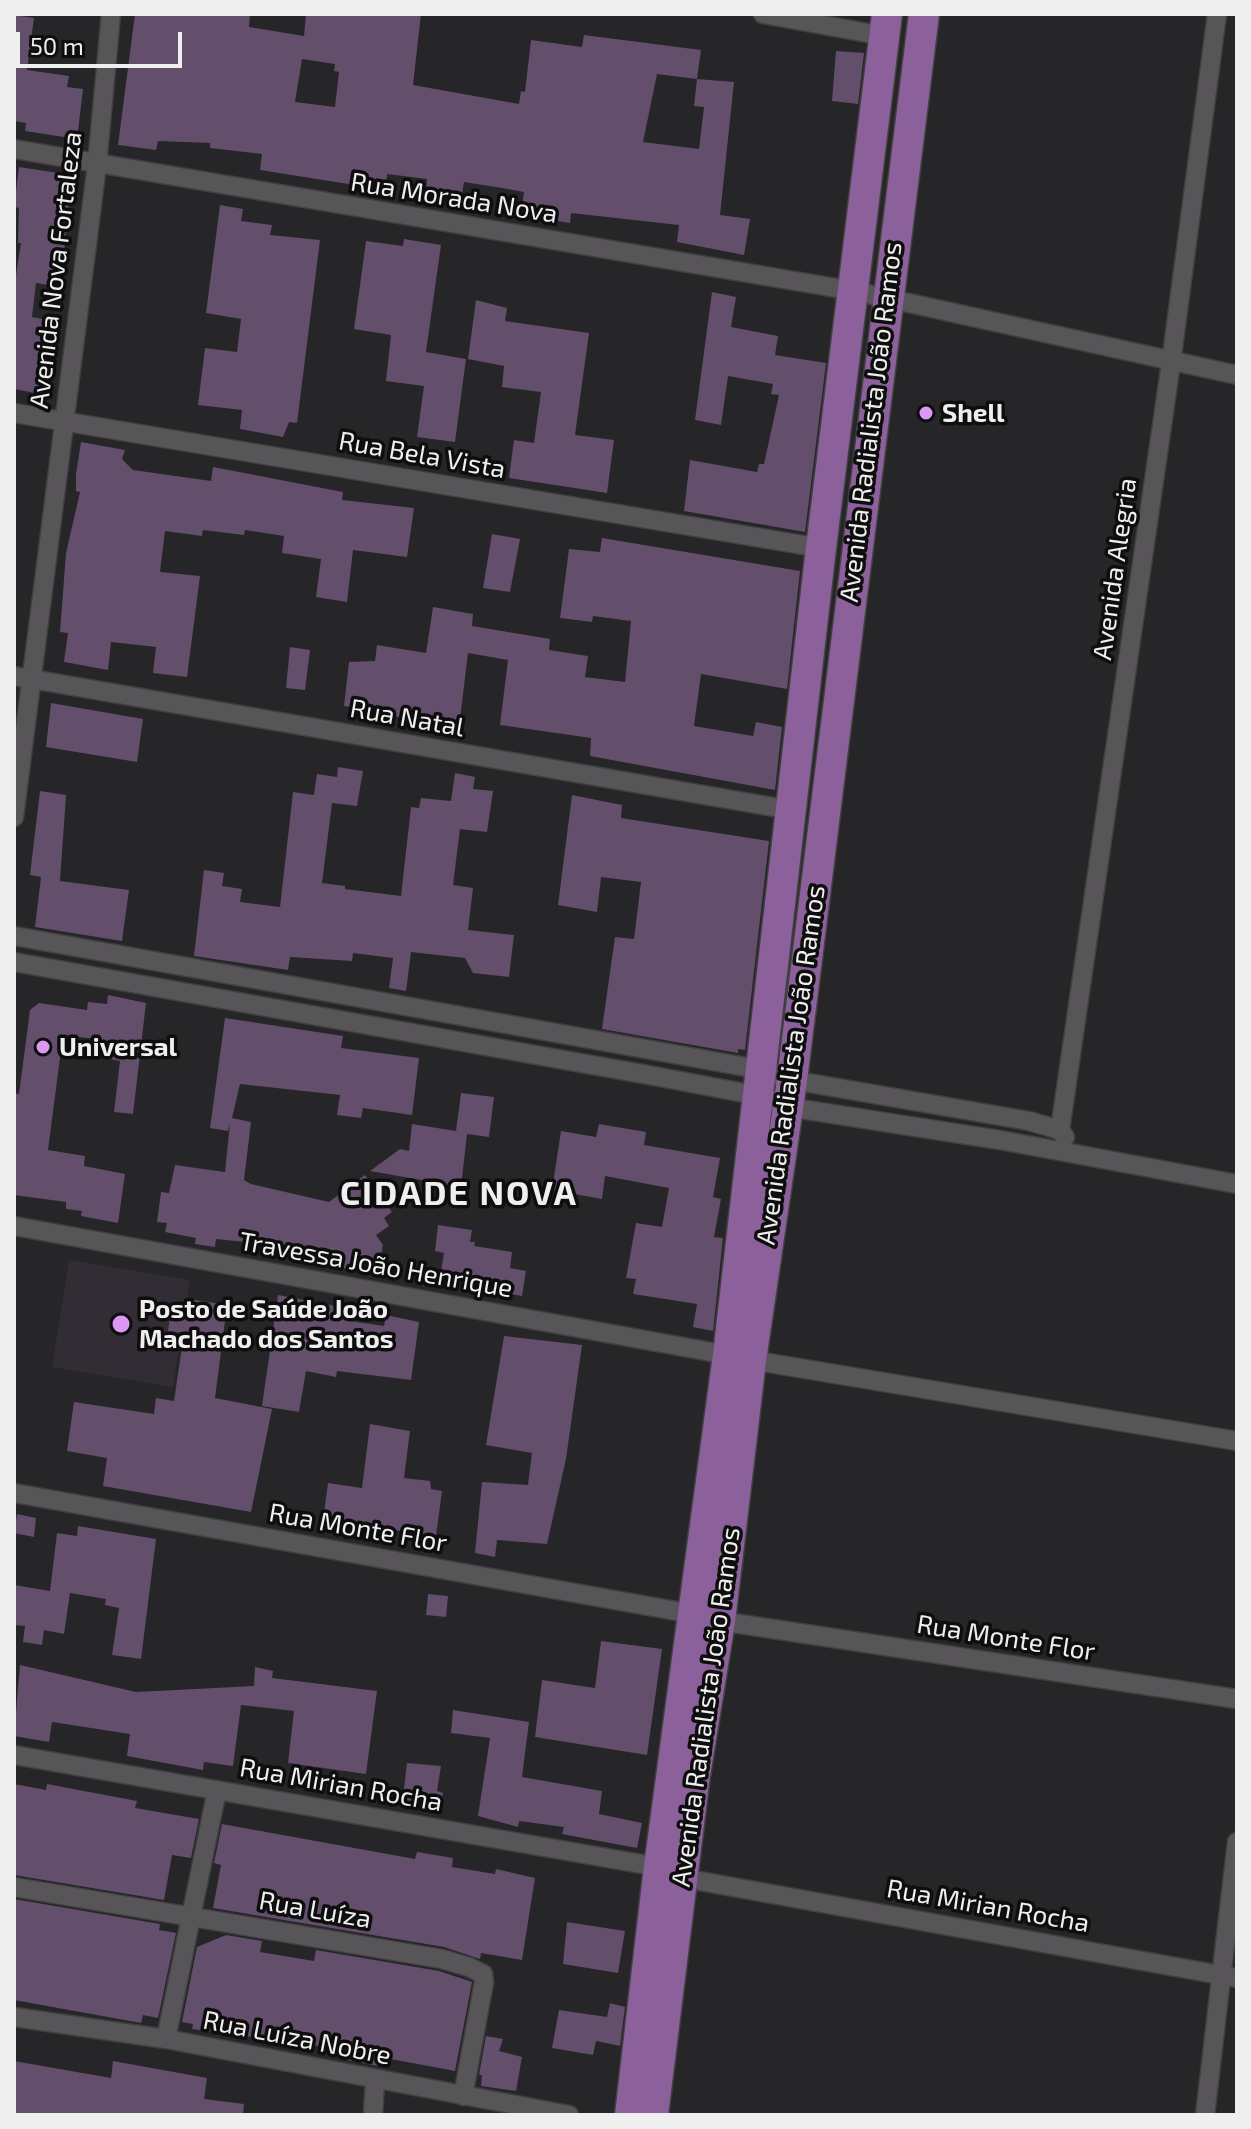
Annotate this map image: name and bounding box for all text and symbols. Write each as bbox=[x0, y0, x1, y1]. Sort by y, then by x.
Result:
scale bar bbox=[20, 16, 186, 66]
text: 50 m bbox=[30, 31, 84, 60]
street label: Avenida Nova Fortaleza bbox=[24, 130, 88, 410]
street label: Rua Morada Nova bbox=[348, 166, 560, 230]
street label: Avenida Radialista João Ramos bbox=[833, 240, 909, 604]
place label: Shell bbox=[942, 397, 1005, 429]
marker: Shell bbox=[917, 404, 935, 422]
street label: Rua Bela Vista bbox=[336, 425, 508, 485]
street label: Avenida Alegria bbox=[1087, 476, 1143, 662]
street label: Rua Natal bbox=[347, 693, 467, 743]
street label: Avenida Radialista João Ramos bbox=[750, 883, 832, 1247]
place label: Universal bbox=[59, 1031, 177, 1063]
marker: Universal bbox=[34, 1038, 52, 1056]
district label: CIDADE NOVA bbox=[340, 1174, 578, 1214]
street label: Travessa João Henrique bbox=[237, 1226, 515, 1304]
place label: Posto de Saúde João Machado dos Santos bbox=[139, 1293, 394, 1354]
marker: Posto de Saúde João Machado dos Santos bbox=[110, 1313, 132, 1335]
street label: Rua Monte Flor bbox=[267, 1497, 449, 1559]
street label: Avenida Radialista João Ramos bbox=[665, 1525, 747, 1889]
street label: Rua Monte Flor bbox=[915, 1608, 1097, 1668]
street label: Rua Mirian Rocha bbox=[237, 1752, 445, 1818]
street label: Rua Mirian Rocha bbox=[884, 1873, 1092, 1939]
street label: Rua Luíza bbox=[257, 1885, 373, 1935]
street label: Rua Luíza Nobre bbox=[200, 2004, 394, 2072]

